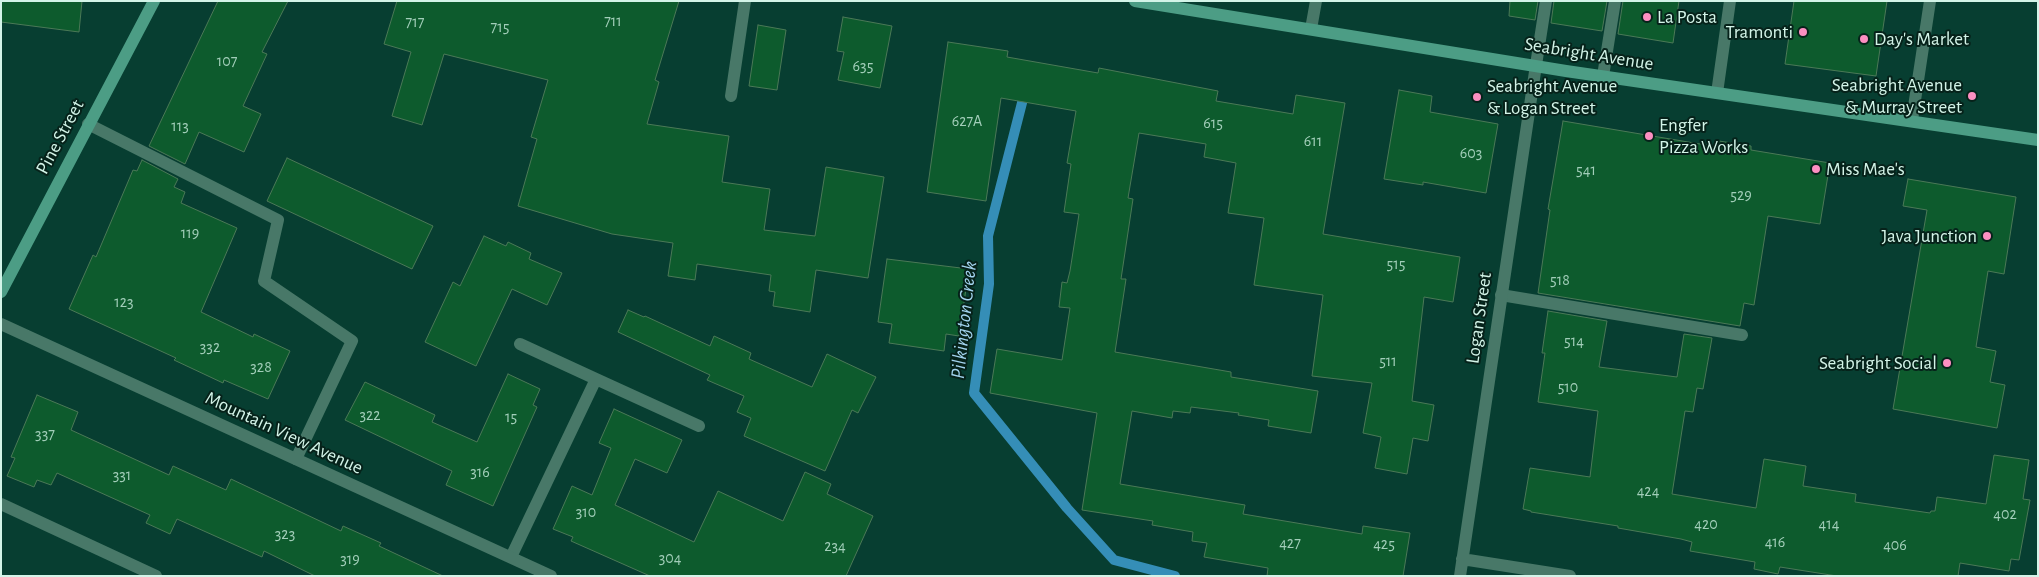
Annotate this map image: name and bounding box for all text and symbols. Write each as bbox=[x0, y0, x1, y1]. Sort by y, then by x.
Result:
place label: La Posta bbox=[1657, 6, 1717, 28]
house number: 711 bbox=[604, 11, 622, 31]
marker: La Posta bbox=[1641, 11, 1653, 23]
house number: 717 bbox=[406, 12, 424, 32]
house number: 715 bbox=[491, 17, 509, 37]
place label: Tramonti bbox=[1726, 21, 1793, 43]
marker: Tramonti bbox=[1797, 26, 1809, 38]
place label: Day's Market bbox=[1874, 28, 1969, 50]
street label: Seabright Avenue bbox=[1523, 33, 1655, 75]
marker: Day's Market bbox=[1858, 33, 1870, 45]
house number: 107 bbox=[217, 51, 237, 71]
house number: 635 bbox=[853, 56, 873, 76]
place label: Seabright Avenue & Murray Street bbox=[1832, 74, 1962, 118]
place label: Seabright Avenue & Logan Street bbox=[1487, 75, 1617, 119]
marker: Seabright Avenue & Murray Street bbox=[1966, 90, 1978, 102]
marker: Seabright Avenue & Logan Street bbox=[1471, 91, 1483, 103]
street label: Pine Street bbox=[31, 96, 89, 178]
house number: 627A bbox=[952, 111, 982, 131]
house number: 615 bbox=[1203, 113, 1223, 133]
place label: Engfer Pizza Works bbox=[1659, 114, 1748, 158]
house number: 113 bbox=[171, 116, 189, 136]
marker: Engfer Pizza Works bbox=[1643, 130, 1655, 142]
house number: 611 bbox=[1304, 131, 1322, 151]
house number: 603 bbox=[1460, 143, 1482, 163]
place label: Miss Mae's bbox=[1826, 158, 1905, 180]
house number: 541 bbox=[1576, 160, 1596, 180]
marker: Miss Mae's bbox=[1810, 163, 1822, 175]
house number: 529 bbox=[1730, 185, 1752, 205]
house number: 119 bbox=[181, 223, 199, 243]
place label: Java Junction bbox=[1881, 225, 1977, 247]
marker: Java Junction bbox=[1981, 230, 1993, 242]
house number: 515 bbox=[1387, 254, 1405, 274]
water label: Pilkington Creek bbox=[946, 260, 982, 380]
house number: 518 bbox=[1550, 270, 1570, 290]
street label: Logan Street bbox=[1461, 271, 1497, 365]
house number: 123 bbox=[114, 292, 134, 312]
house number: 514 bbox=[1564, 331, 1584, 351]
house number: 332 bbox=[200, 337, 220, 357]
house number: 511 bbox=[1379, 351, 1397, 371]
place label: Seabright Social bbox=[1819, 352, 1937, 374]
house number: 328 bbox=[250, 357, 272, 377]
marker: Seabright Social bbox=[1941, 357, 1953, 369]
house number: 510 bbox=[1558, 377, 1578, 397]
street label: Mountain View Avenue bbox=[202, 387, 366, 479]
house number: 322 bbox=[359, 405, 381, 425]
house number: 15 bbox=[505, 407, 517, 427]
house number: 337 bbox=[35, 424, 55, 444]
house number: 316 bbox=[470, 462, 490, 482]
house number: 331 bbox=[113, 465, 131, 485]
house number: 424 bbox=[1637, 481, 1659, 501]
house number: 310 bbox=[576, 502, 596, 522]
house number: 402 bbox=[1993, 504, 2017, 524]
house number: 420 bbox=[1694, 514, 1718, 534]
house number: 414 bbox=[1819, 514, 1839, 534]
house number: 323 bbox=[275, 524, 295, 544]
house number: 416 bbox=[1765, 532, 1785, 552]
house number: 427 bbox=[1279, 533, 1301, 553]
house number: 425 bbox=[1373, 534, 1395, 554]
house number: 406 bbox=[1883, 535, 1907, 555]
house number: 234 bbox=[824, 536, 846, 556]
house number: 304 bbox=[659, 548, 681, 568]
house number: 319 bbox=[340, 549, 360, 569]

